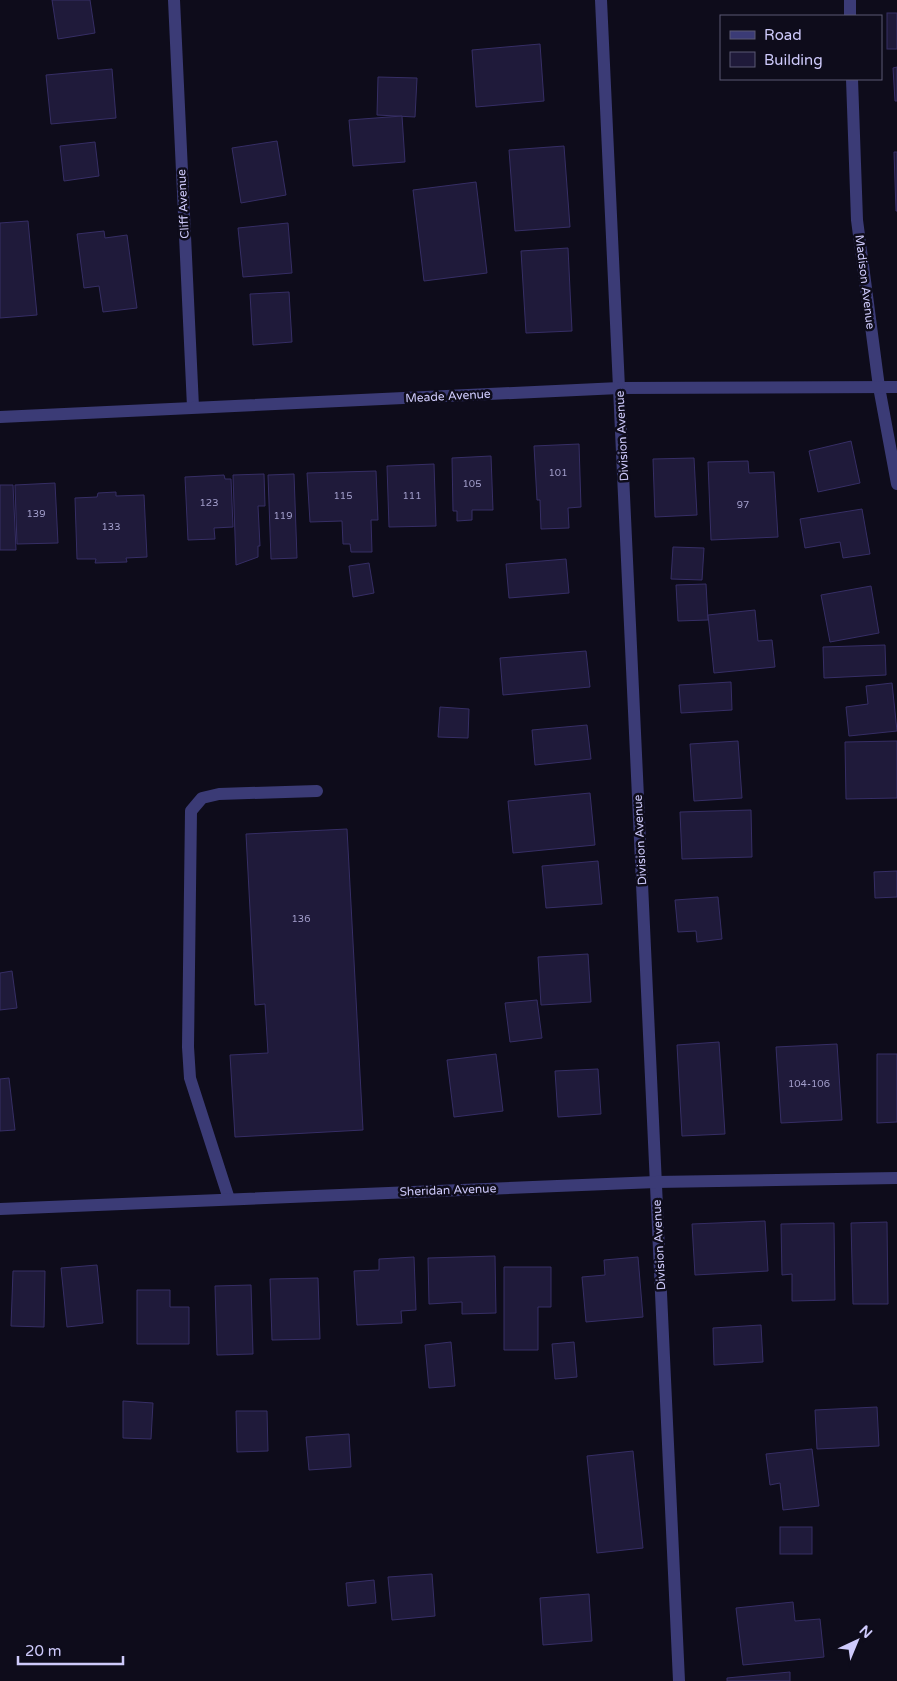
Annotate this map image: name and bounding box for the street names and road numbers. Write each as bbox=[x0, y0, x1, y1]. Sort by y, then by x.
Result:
street label: Cliff Avenue bbox=[174, 169, 192, 239]
street label: Madison Avenue bbox=[852, 234, 878, 330]
street label: Meade Avenue bbox=[405, 387, 491, 405]
street label: Division Avenue bbox=[613, 390, 631, 482]
street label: Division Avenue bbox=[631, 794, 649, 886]
street label: Sheridan Avenue bbox=[399, 1181, 497, 1199]
street label: Division Avenue bbox=[650, 1199, 668, 1291]

